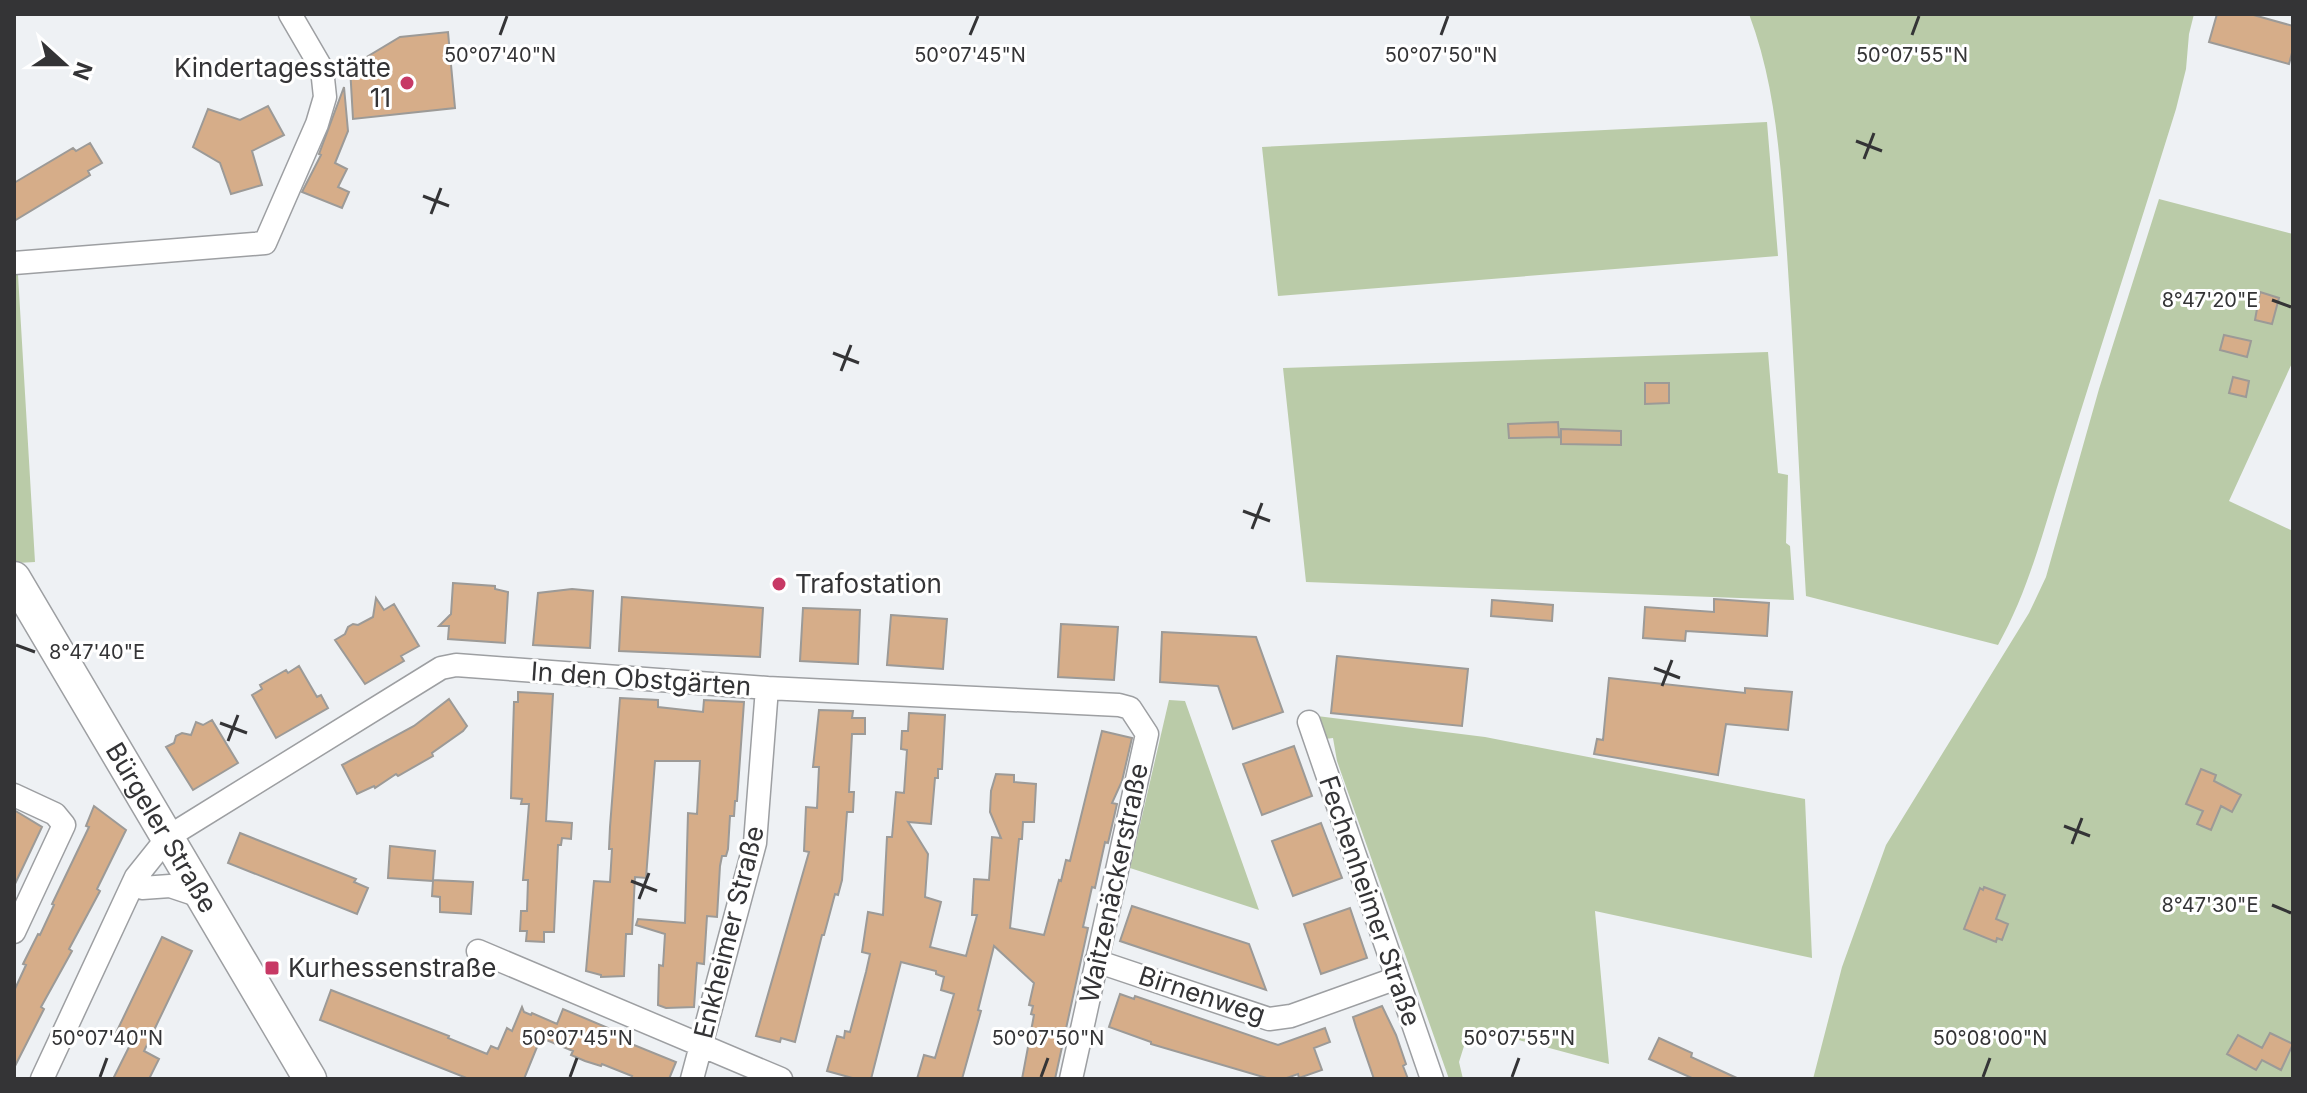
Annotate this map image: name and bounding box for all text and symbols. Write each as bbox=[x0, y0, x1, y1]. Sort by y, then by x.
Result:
north arrow bbox=[24, 24, 104, 104]
text: 50°07'40"N bbox=[444, 43, 556, 67]
text: 50°07'45"N bbox=[914, 43, 1026, 67]
text: 50°07'50"N bbox=[1385, 43, 1497, 67]
text: 50°07'55"N bbox=[1856, 43, 1968, 67]
place label: Kindertagesstätte 11 bbox=[174, 52, 391, 113]
text: N bbox=[68, 59, 98, 84]
marker: Kindertagesstätte 11 bbox=[398, 74, 416, 92]
text: 8°47'20"E bbox=[2162, 288, 2258, 312]
place label: Trafostation bbox=[795, 568, 942, 599]
marker: Trafostation bbox=[770, 575, 788, 593]
text: 8°47'40"E bbox=[49, 640, 145, 664]
street label: In den Obstgärten bbox=[530, 655, 752, 702]
street label: Bürgeler Straße bbox=[100, 737, 224, 918]
street label: Waitzenäckerstraße bbox=[1073, 760, 1154, 1005]
street label: Fechenheimer Straße bbox=[1313, 772, 1428, 1030]
street label: Enkheimer Straße bbox=[687, 822, 770, 1041]
text: 8°47'30"E bbox=[2162, 893, 2258, 917]
place label: Kurhessenstraße bbox=[288, 952, 496, 983]
marker: Kurhessenstraße bbox=[263, 959, 281, 977]
street label: Birnenweg bbox=[1135, 959, 1269, 1030]
text: 50°07'40"N bbox=[51, 1026, 163, 1050]
text: 50°07'45"N bbox=[521, 1026, 633, 1050]
text: 50°07'50"N bbox=[992, 1026, 1104, 1050]
text: 50°07'55"N bbox=[1463, 1026, 1575, 1050]
text: 50°08'00"N bbox=[1933, 1026, 2047, 1050]

